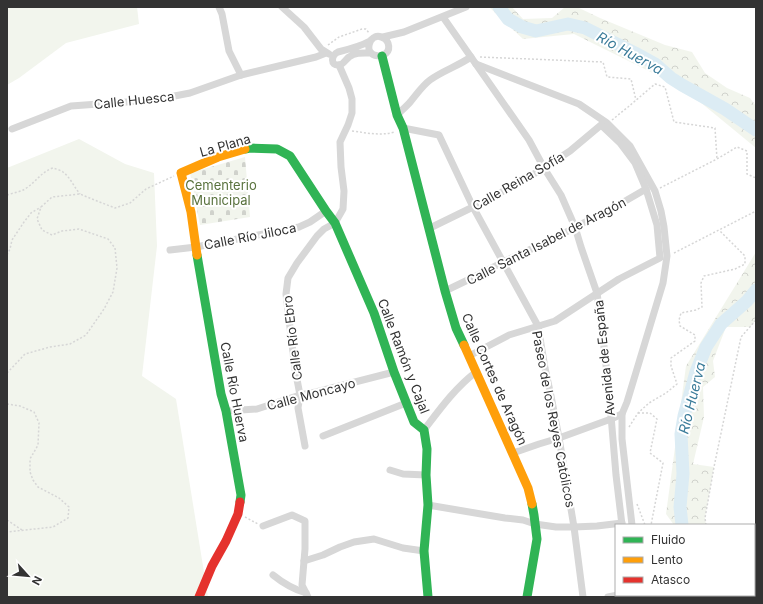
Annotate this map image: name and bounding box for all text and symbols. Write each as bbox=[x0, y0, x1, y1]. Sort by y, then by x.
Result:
water label: Río Huerva bbox=[594, 27, 667, 78]
street label: Calle Huesca bbox=[93, 88, 175, 112]
street label: La Plana bbox=[198, 130, 252, 160]
street label: Calle Reina Sofía bbox=[469, 148, 567, 214]
park label: Cementerio Municipal bbox=[185, 177, 257, 208]
street label: Calle Santa Isabel de Aragón bbox=[464, 194, 628, 288]
street label: Calle Río Jiloca bbox=[202, 219, 298, 253]
street label: Calle Río Ebro bbox=[279, 294, 305, 381]
street label: Calle Ramón y Cajal bbox=[375, 296, 433, 416]
street label: Avenida de España bbox=[590, 299, 618, 417]
street label: Calle Cortes de Aragón bbox=[459, 311, 531, 447]
street label: Paseo de los Reyes Católicos bbox=[529, 329, 579, 509]
street label: Calle Río Huerva bbox=[217, 340, 253, 444]
water label: Río Huerva bbox=[674, 360, 709, 435]
street label: Calle Moncayo bbox=[265, 374, 357, 414]
legend bbox=[615, 524, 755, 596]
text: Fluido bbox=[651, 532, 686, 547]
text: Lento bbox=[651, 552, 683, 567]
north arrow bbox=[8, 556, 48, 596]
text: Atasco bbox=[651, 572, 690, 587]
text: N bbox=[29, 574, 45, 587]

